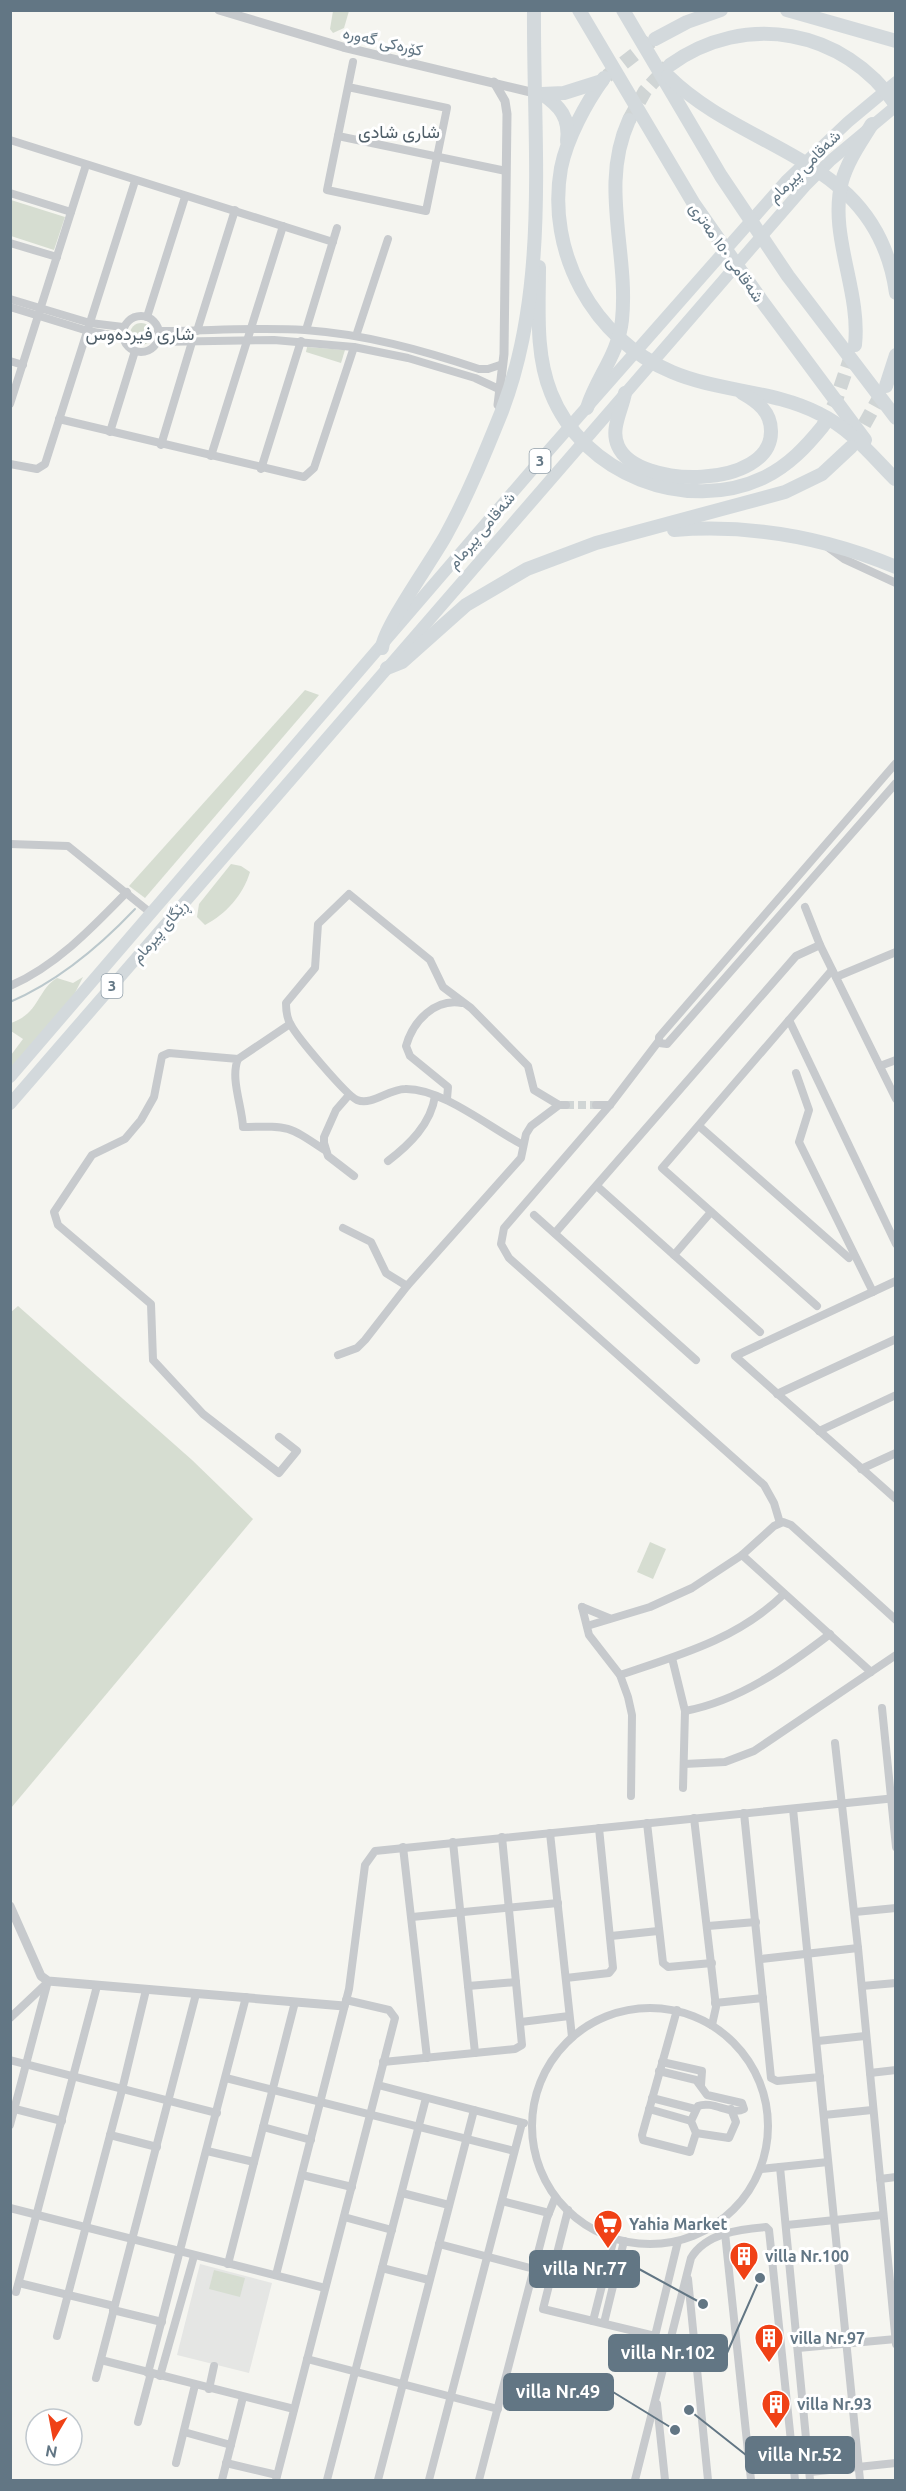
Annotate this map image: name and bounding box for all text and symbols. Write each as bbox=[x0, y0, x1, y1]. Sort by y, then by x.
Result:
street label: کۆرەکی گەورە bbox=[341, 23, 425, 61]
district label: شاری شادی bbox=[358, 121, 440, 143]
street label: شەقامی پیرمام bbox=[764, 126, 846, 208]
street label: شەقامی ١٥٠ مەتری bbox=[684, 199, 768, 306]
district label: شاری فیردەوس bbox=[85, 323, 195, 345]
road number: 3 bbox=[530, 449, 550, 473]
street label: شەقامی پیرمام bbox=[444, 488, 521, 574]
street label: ڕێگای پیرمام bbox=[127, 896, 194, 969]
road number: 3 bbox=[102, 974, 122, 998]
supermarket icon: Yahia Market bbox=[592, 2208, 624, 2250]
place label: Yahia Market bbox=[629, 2215, 727, 2233]
building icon: villa Nr.100 bbox=[728, 2240, 760, 2282]
place label: villa Nr.100 bbox=[765, 2247, 849, 2265]
callout: villa Nr.77 bbox=[530, 2251, 639, 2287]
text: villa Nr.77 bbox=[543, 2258, 627, 2278]
building icon: villa Nr.97 bbox=[753, 2322, 785, 2364]
place label: villa Nr.97 bbox=[790, 2329, 865, 2347]
callout: villa Nr.102 bbox=[609, 2335, 727, 2371]
text: villa Nr.102 bbox=[621, 2342, 715, 2362]
callout: villa Nr.49 bbox=[504, 2374, 613, 2410]
text: villa Nr.49 bbox=[516, 2381, 600, 2401]
building icon: villa Nr.93 bbox=[760, 2388, 792, 2430]
place label: villa Nr.93 bbox=[797, 2395, 872, 2413]
north arrow bbox=[24, 2407, 84, 2467]
callout: villa Nr.52 bbox=[746, 2437, 854, 2473]
text: N bbox=[44, 2442, 59, 2462]
text: villa Nr.52 bbox=[758, 2444, 842, 2464]

